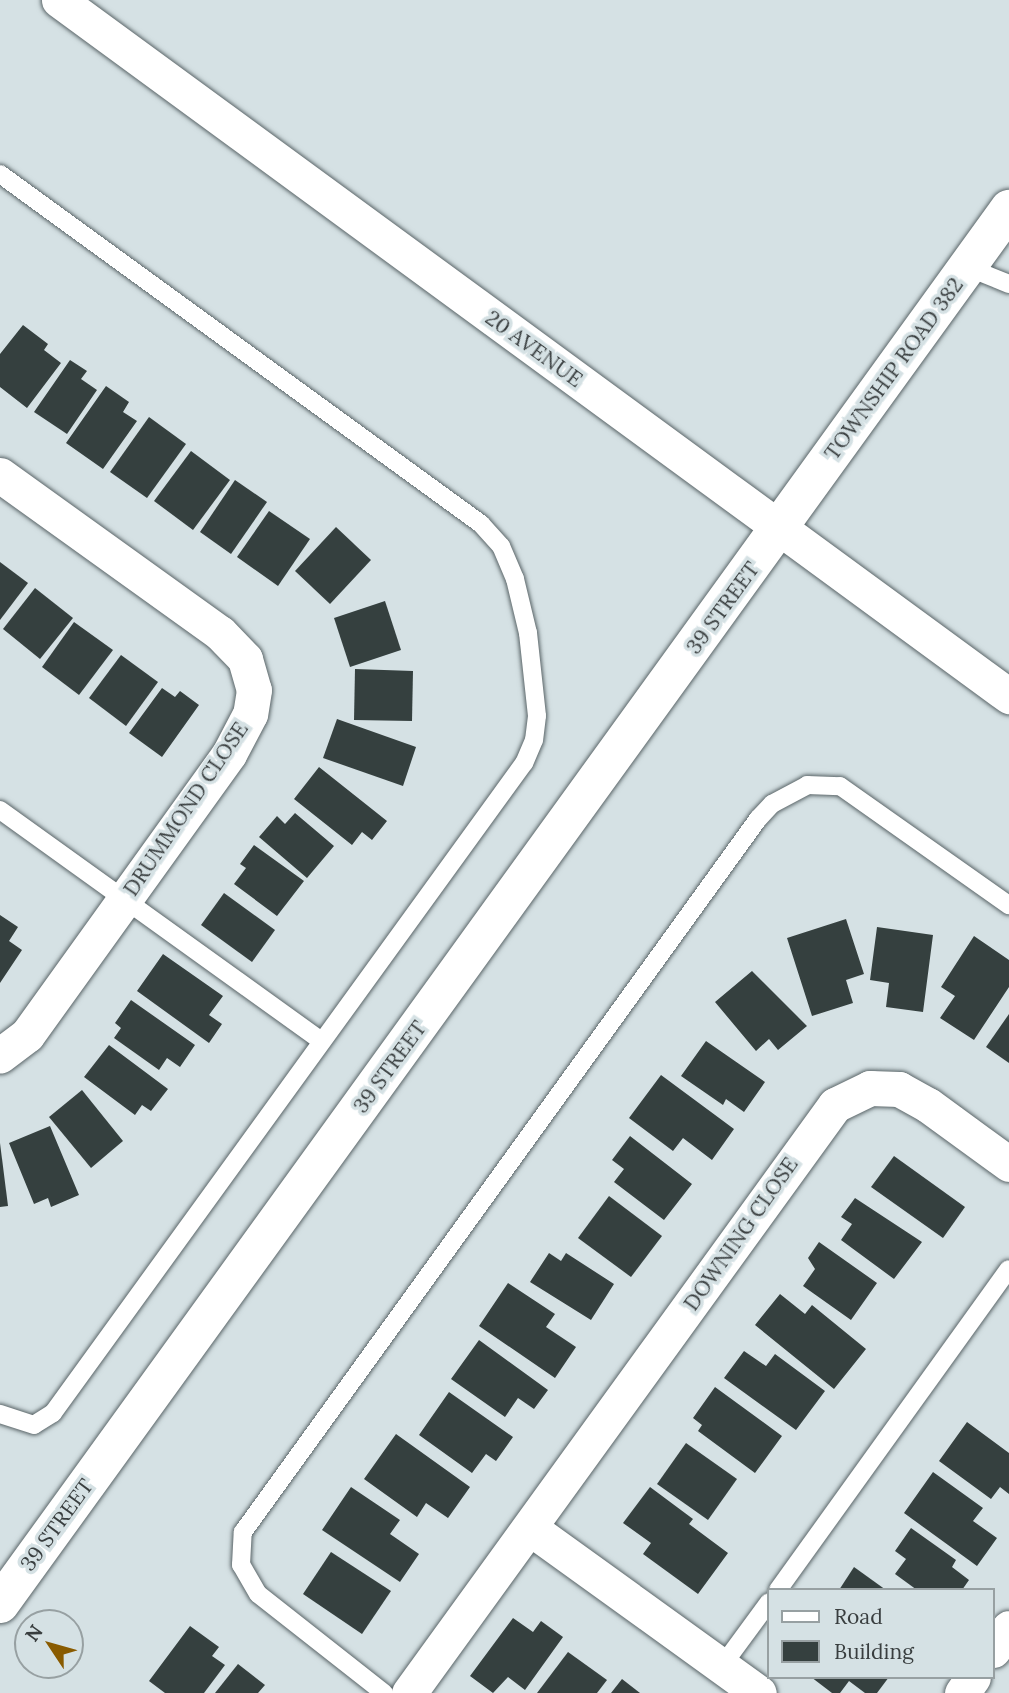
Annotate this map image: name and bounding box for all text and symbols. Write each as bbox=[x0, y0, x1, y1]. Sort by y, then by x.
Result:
street label: TOWNSHIP ROAD 382 bbox=[819, 273, 969, 465]
street label: 20 AVENUE bbox=[481, 305, 587, 393]
street label: 39 STREET bbox=[681, 557, 765, 659]
street label: DRUMMOND CLOSE bbox=[118, 717, 254, 901]
street label: 39 STREET bbox=[348, 1016, 432, 1118]
street label: DOWNING CLOSE bbox=[679, 1152, 803, 1316]
street label: 39 STREET bbox=[15, 1474, 99, 1576]
legend bbox=[768, 1588, 995, 1679]
text: Road bbox=[834, 1603, 883, 1630]
north arrow bbox=[14, 1609, 84, 1679]
text: N bbox=[20, 1620, 48, 1646]
text: Building bbox=[834, 1638, 914, 1665]

